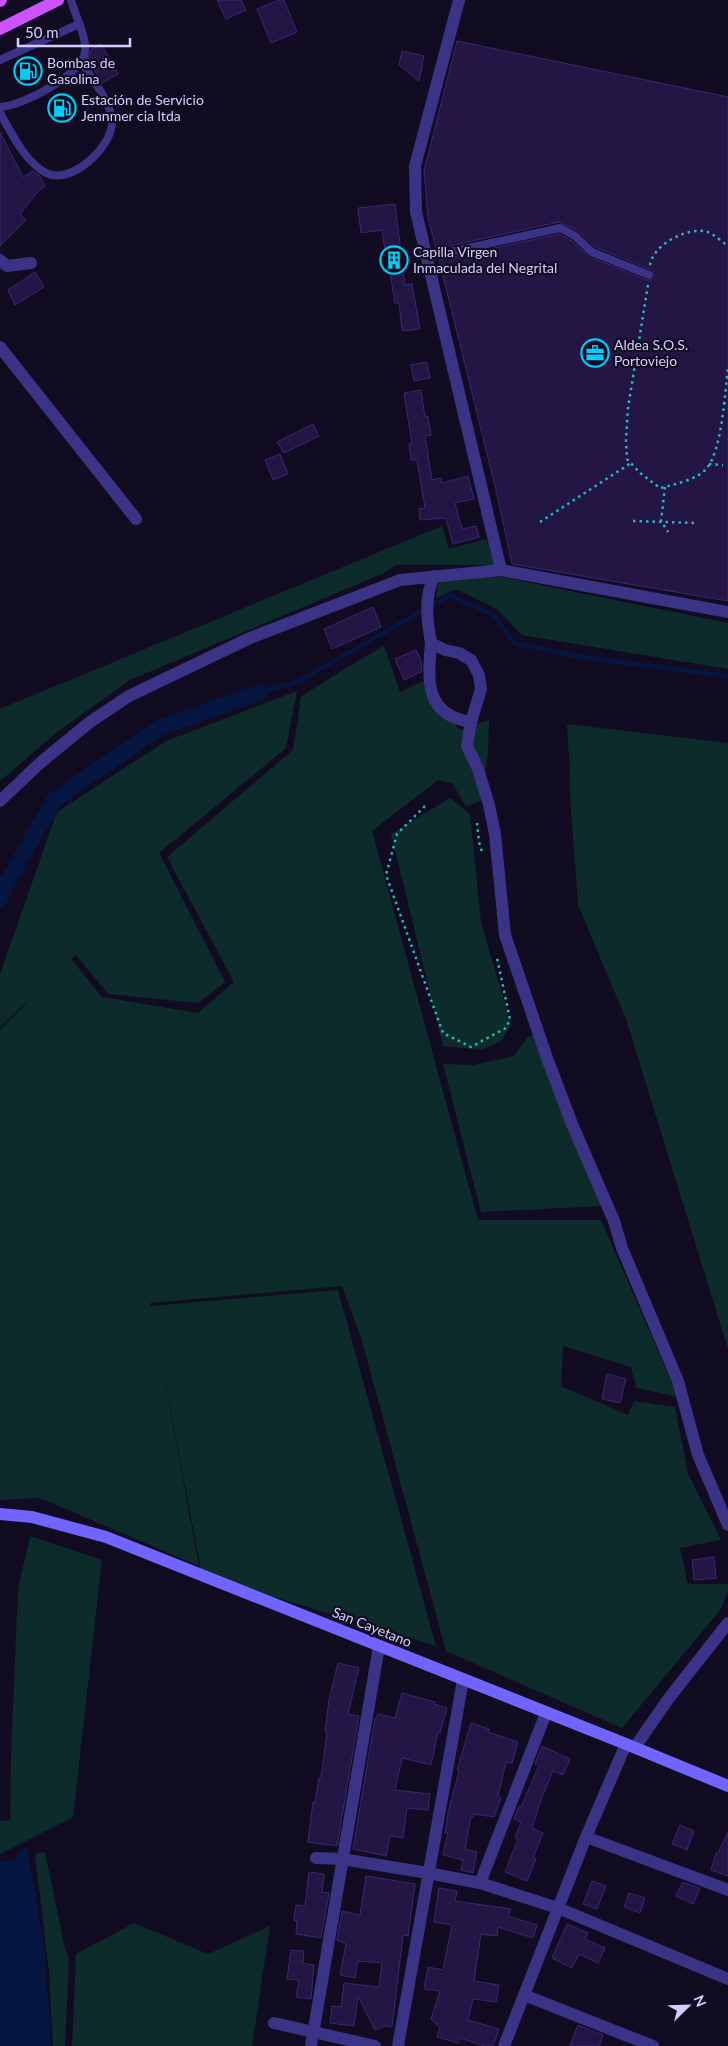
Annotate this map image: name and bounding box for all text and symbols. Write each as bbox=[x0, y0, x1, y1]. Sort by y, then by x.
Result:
scale bar bbox=[18, 15, 130, 47]
text: 50 m bbox=[25, 23, 59, 41]
place label: Bombas de Gasolina bbox=[47, 54, 115, 87]
fuel station icon: Bombas de Gasolina bbox=[13, 56, 43, 86]
place label: Estación de Servicio Jennmer cia ltda bbox=[81, 91, 204, 124]
fuel station icon: Estación de Servicio Jennmer cia ltda bbox=[47, 93, 77, 123]
place label: Capilla Virgen Inmaculada del Negrital bbox=[413, 243, 557, 276]
building icon: Capilla Virgen Inmaculada del Negrital bbox=[379, 245, 409, 275]
place label: Aldea S.O.S. Portoviejo bbox=[614, 336, 688, 369]
office icon: Aldea S.O.S. Portoviejo bbox=[580, 338, 610, 368]
street label: San Cayetano bbox=[330, 1603, 414, 1650]
north arrow bbox=[663, 1981, 713, 2031]
text: N bbox=[690, 1992, 710, 2009]

